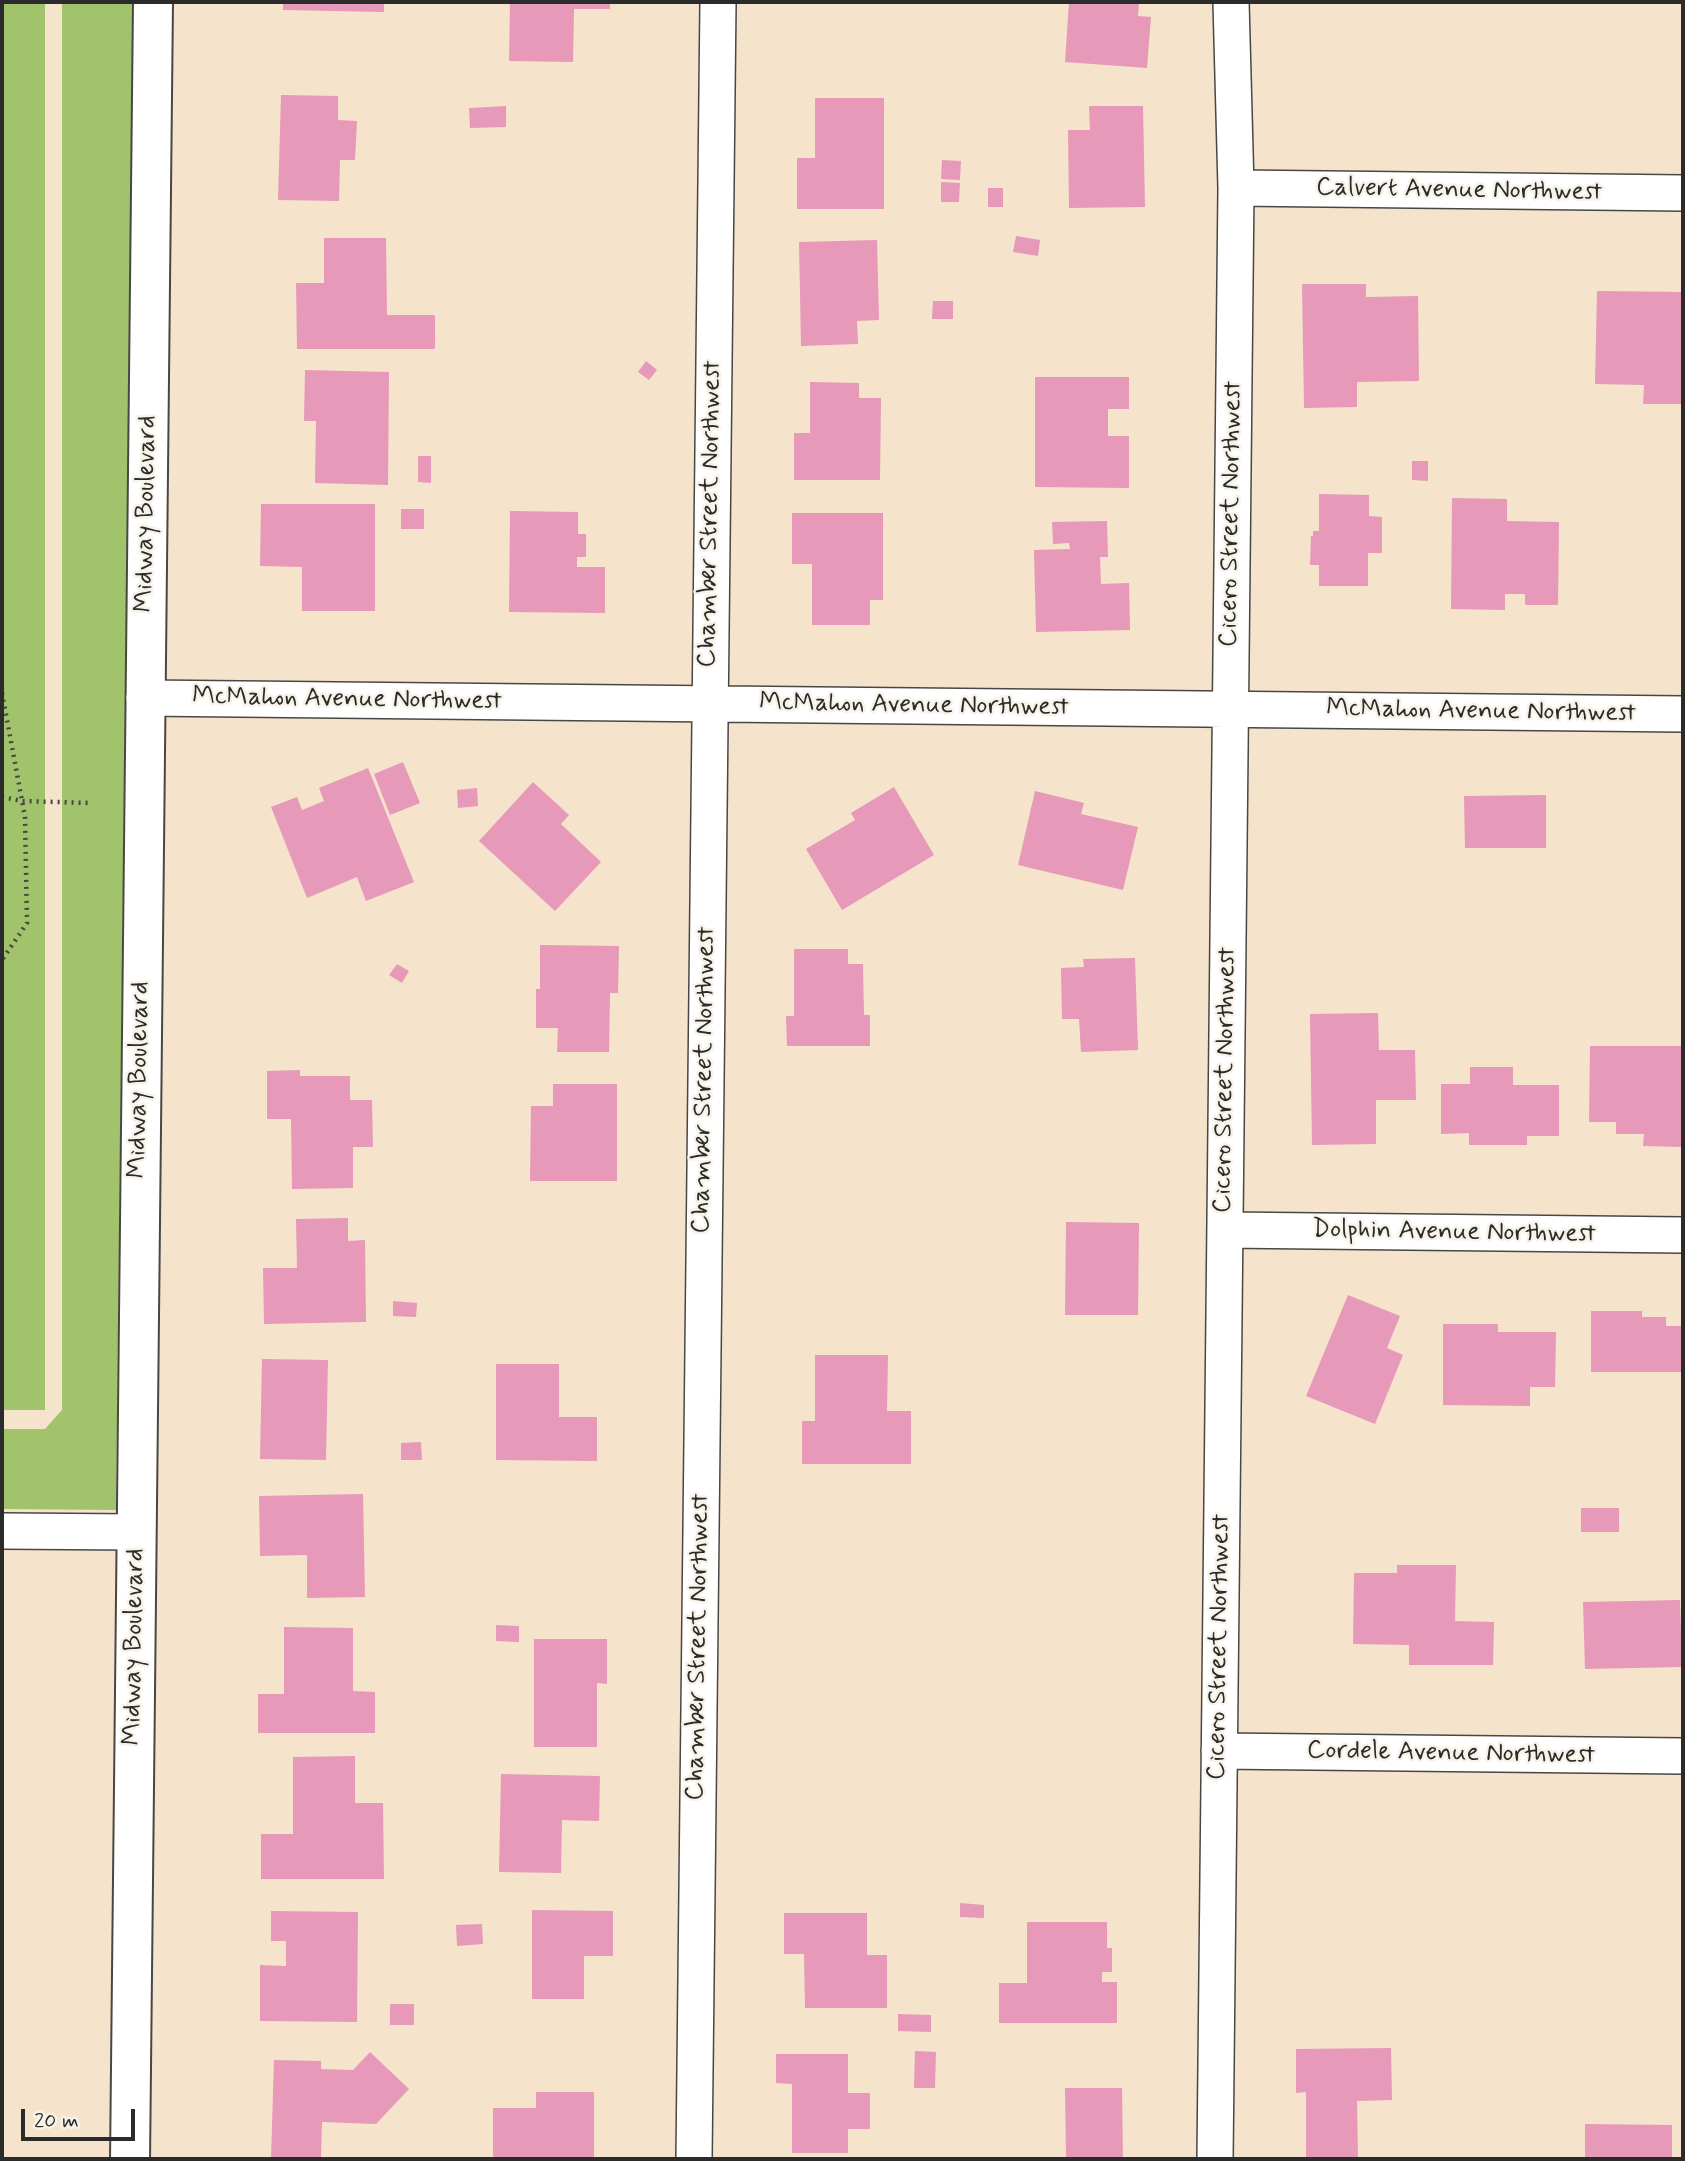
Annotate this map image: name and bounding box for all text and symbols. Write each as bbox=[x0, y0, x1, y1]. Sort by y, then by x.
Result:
street label: Calvert Avenue Northwest bbox=[1316, 173, 1602, 209]
street label: Chamber Street Northwest bbox=[693, 360, 729, 668]
street label: Cicero Street Northwest bbox=[1214, 381, 1250, 647]
street label: Midway Boulevard bbox=[130, 415, 164, 613]
street label: McMahon Avenue Northwest bbox=[192, 682, 502, 718]
street label: McMahon Avenue Northwest bbox=[759, 688, 1069, 724]
street label: McMahon Avenue Northwest bbox=[1326, 694, 1636, 730]
street label: Chamber Street Northwest bbox=[687, 926, 723, 1234]
street label: Cicero Street Northwest bbox=[1208, 947, 1244, 1213]
street label: Midway Boulevard bbox=[123, 981, 157, 1179]
street label: Dolphin Avenue Northwest bbox=[1312, 1215, 1596, 1251]
street label: Chamber Street Northwest bbox=[681, 1493, 717, 1801]
street label: Cicero Street Northwest bbox=[1202, 1514, 1238, 1780]
street label: Midway Boulevard bbox=[118, 1548, 152, 1746]
street label: Cordele Avenue Northwest bbox=[1307, 1736, 1595, 1772]
scale bar bbox=[24, 2094, 138, 2138]
text: 20 m bbox=[34, 2107, 79, 2135]

